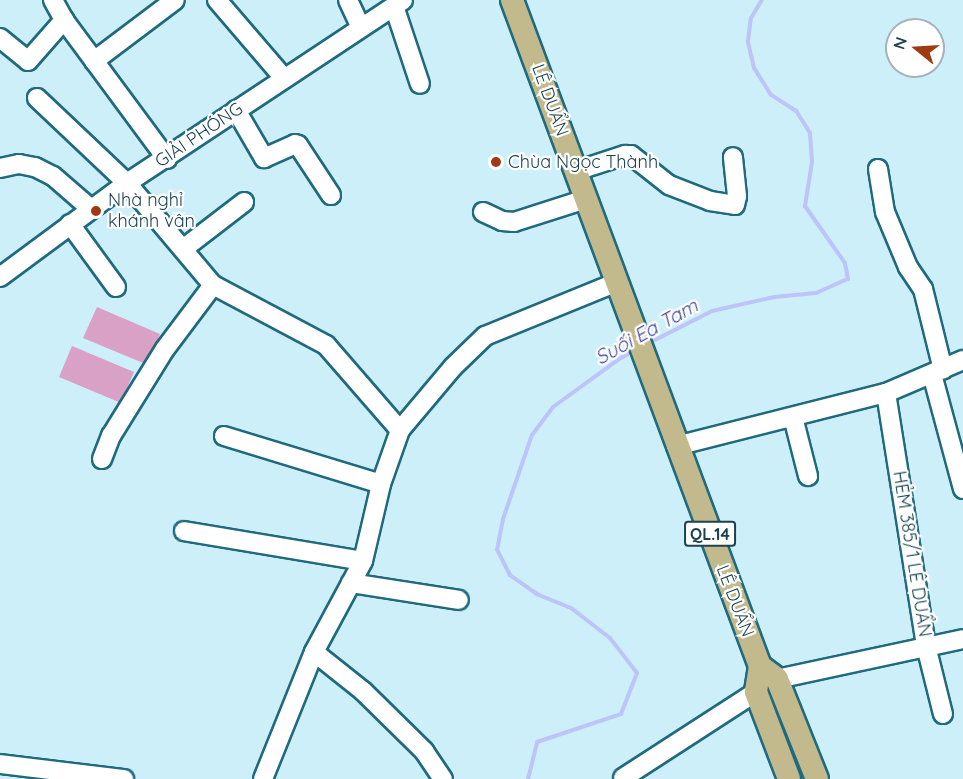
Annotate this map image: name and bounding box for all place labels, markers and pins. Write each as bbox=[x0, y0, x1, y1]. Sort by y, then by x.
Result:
place label: Chùa Ngọc Thành bbox=[508, 151, 658, 173]
marker: Chùa Ngọc Thành bbox=[489, 155, 503, 169]
place label: Nhà nghỉ khánh vân bbox=[108, 190, 195, 232]
marker: Nhà nghỉ khánh vân bbox=[89, 204, 103, 218]

